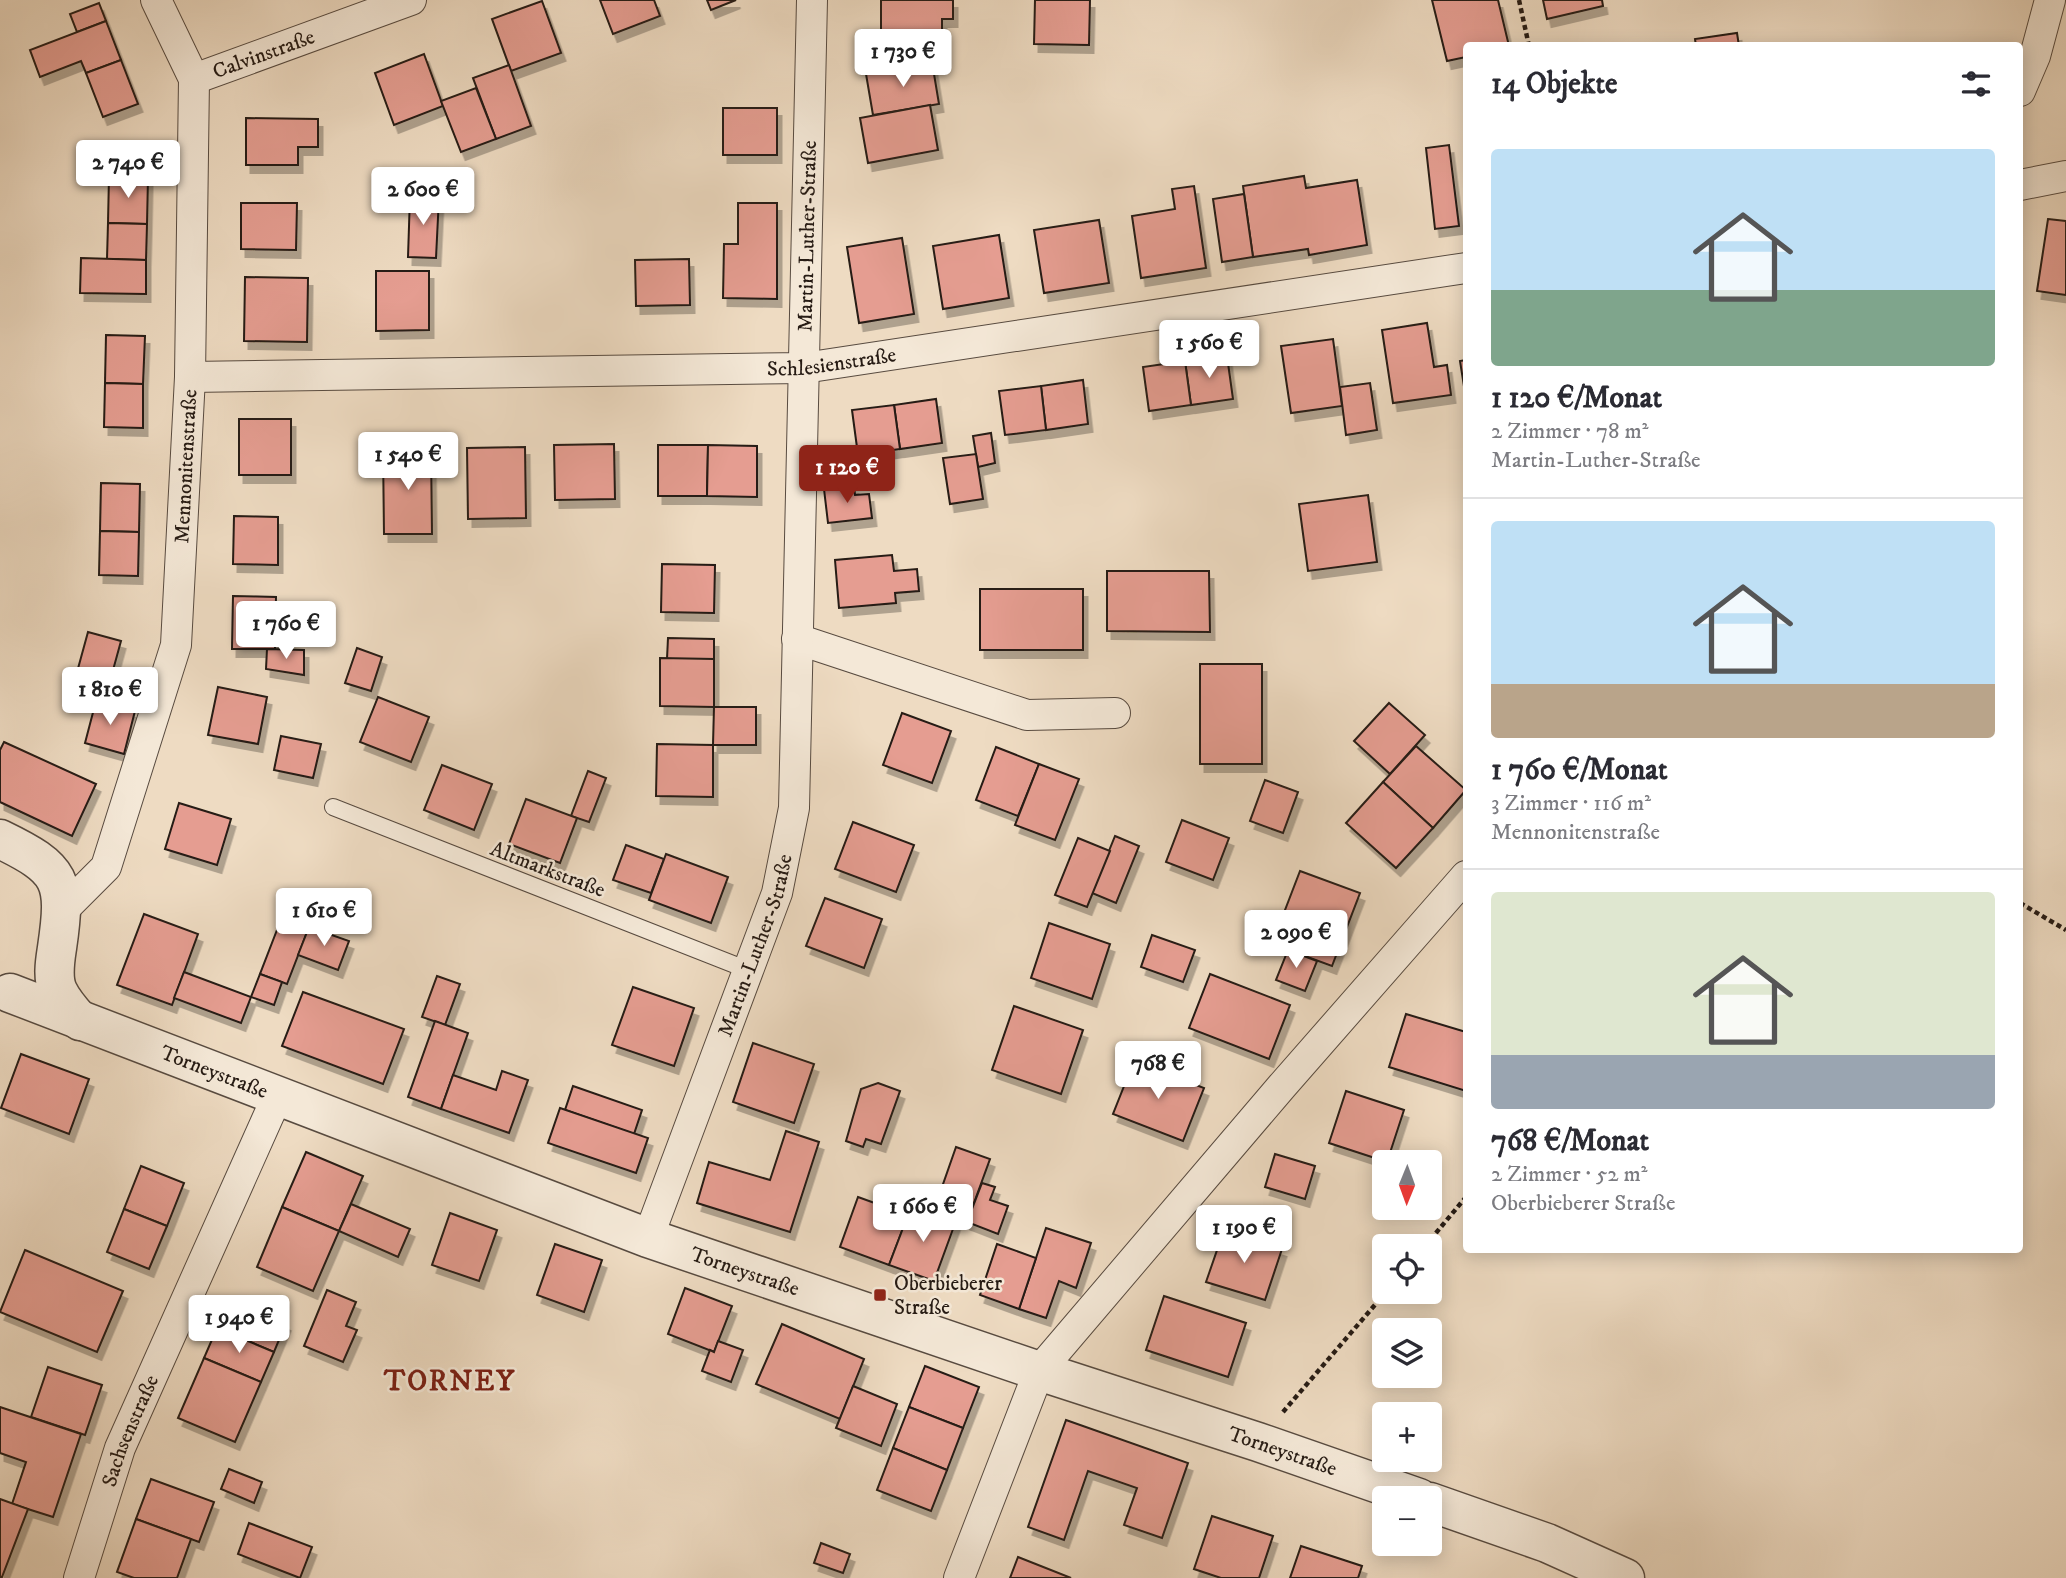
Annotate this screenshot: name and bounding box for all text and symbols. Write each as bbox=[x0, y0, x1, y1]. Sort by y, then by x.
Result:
street label: Calvinstraße bbox=[209, 24, 319, 85]
pin: 1 730 € bbox=[838, 29, 968, 89]
text: 1 730 € bbox=[871, 37, 935, 66]
icon: filters bbox=[1957, 65, 1995, 103]
text: 14 Objekte bbox=[1491, 66, 1617, 103]
pin: 2 740 € bbox=[63, 140, 193, 200]
street label: Martin-Luther-Straße bbox=[793, 140, 823, 332]
text: 2 740 € bbox=[92, 148, 164, 177]
pin: 2 600 € bbox=[358, 168, 488, 227]
text: 2 600 € bbox=[387, 175, 459, 204]
icon: home bbox=[1680, 194, 1806, 320]
pin: 1 560 € bbox=[1144, 320, 1274, 380]
text: 1 560 € bbox=[1175, 328, 1243, 357]
street label: Schlesienstraße bbox=[767, 342, 898, 383]
text: 1 120 €/Monat bbox=[1491, 380, 1662, 417]
street label: Mennonitenstraße bbox=[169, 388, 203, 544]
text: 2 Zimmer · 78 m² bbox=[1491, 417, 1649, 446]
pin: 1 540 € bbox=[343, 433, 473, 492]
text: 1 540 € bbox=[374, 440, 442, 469]
pin: 1 120 € bbox=[782, 446, 912, 505]
text: Martin-Luther-Straße bbox=[1491, 446, 1701, 475]
text: 1 120 € bbox=[815, 453, 879, 482]
icon: home bbox=[1680, 566, 1806, 692]
pin: 1 760 € bbox=[221, 602, 351, 661]
text: 1 760 € bbox=[252, 609, 320, 638]
pin: 1 810 € bbox=[45, 668, 175, 727]
text: 1 810 € bbox=[78, 675, 142, 704]
text: 1 760 €/Monat bbox=[1491, 752, 1668, 789]
text: 3 Zimmer · 116 m² bbox=[1491, 789, 1651, 818]
text: Mennonitenstraße bbox=[1491, 818, 1660, 847]
street label: Altmarkstraße bbox=[486, 836, 609, 904]
street label: Martin-Luther-Straße bbox=[712, 852, 799, 1040]
pin: 1 610 € bbox=[259, 888, 389, 948]
text: 1 610 € bbox=[292, 896, 356, 925]
pin: 2 090 € bbox=[1231, 911, 1361, 970]
text: 2 090 € bbox=[1261, 918, 1331, 947]
icon: home bbox=[1680, 937, 1806, 1063]
street label: Torneystraße bbox=[157, 1040, 272, 1105]
pin: 768 € bbox=[1109, 1042, 1207, 1101]
text: 768 € bbox=[1131, 1049, 1185, 1078]
text: 768 €/Monat bbox=[1491, 1123, 1649, 1160]
north arrow bbox=[1372, 1150, 1442, 1220]
map controls bbox=[1372, 1150, 1442, 1556]
text: 2 Zimmer · 52 m² bbox=[1491, 1160, 1648, 1189]
pin: 1 660 € bbox=[858, 1184, 988, 1244]
text: Oberbieberer Straße bbox=[1491, 1189, 1675, 1218]
text: 1 660 € bbox=[889, 1192, 957, 1221]
pin: 1 190 € bbox=[1179, 1206, 1309, 1265]
text: 1 190 € bbox=[1212, 1213, 1276, 1242]
button: locate bbox=[1372, 1234, 1442, 1304]
street label: Torneystraße bbox=[687, 1241, 803, 1303]
place label: Oberbieberer Straße bbox=[894, 1271, 1002, 1321]
marker: Oberbieberer Straße bbox=[872, 1287, 888, 1303]
pin: 1 940 € bbox=[174, 1296, 304, 1355]
text: 1 940 € bbox=[205, 1303, 273, 1332]
button: layers bbox=[1372, 1318, 1442, 1388]
district label: TORNEY bbox=[383, 1364, 516, 1399]
street label: Sachsenstraße bbox=[97, 1371, 165, 1490]
button: + bbox=[1372, 1402, 1442, 1472]
street label: Torneystraße bbox=[1225, 1421, 1341, 1483]
button: − bbox=[1372, 1486, 1442, 1556]

